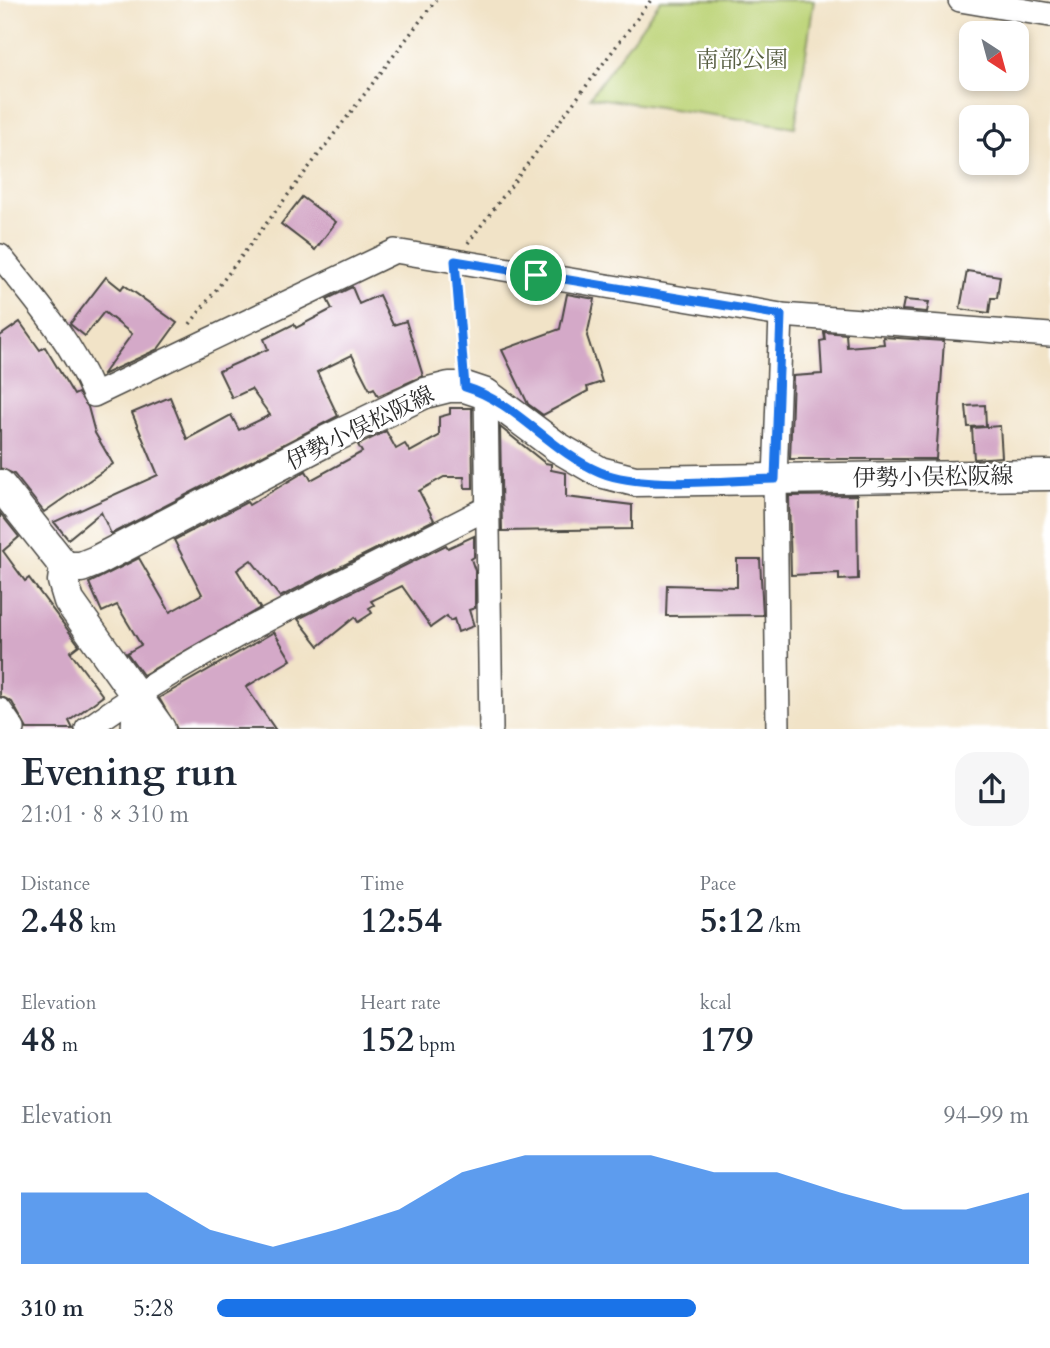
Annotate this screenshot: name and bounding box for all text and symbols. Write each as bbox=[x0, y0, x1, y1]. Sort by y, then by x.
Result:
north arrow bbox=[959, 21, 1029, 91]
map controls bbox=[959, 21, 1029, 175]
park label: 南部公園 bbox=[696, 44, 788, 75]
button: locate bbox=[959, 105, 1029, 175]
pin bbox=[506, 245, 566, 305]
icon: arrive bbox=[517, 256, 555, 294]
street label: 伊勢小俣松阪線 bbox=[281, 379, 439, 477]
street label: 伊勢小俣松阪線 bbox=[852, 460, 1014, 494]
text: Evening run bbox=[21, 747, 237, 799]
button: share bbox=[955, 752, 1029, 826]
text: 21:01 · 8 × 310 m bbox=[21, 799, 189, 830]
text: Distance bbox=[21, 871, 90, 897]
text: Time bbox=[360, 871, 404, 897]
text: Pace bbox=[700, 871, 736, 897]
text: 2.48 bbox=[21, 897, 85, 945]
text: 12:54 bbox=[360, 897, 442, 945]
text: 5:12 bbox=[700, 897, 764, 945]
text: km bbox=[85, 913, 116, 939]
text: /km bbox=[764, 913, 801, 939]
text: Elevation bbox=[21, 990, 96, 1016]
text: Heart rate bbox=[360, 990, 441, 1016]
text: kcal bbox=[700, 990, 732, 1016]
text: 48 bbox=[21, 1016, 57, 1064]
text: 152 bbox=[360, 1016, 414, 1064]
text: 179 bbox=[700, 1016, 753, 1064]
text: m bbox=[57, 1032, 78, 1058]
text: bpm bbox=[414, 1032, 456, 1058]
text: Elevation bbox=[21, 1100, 112, 1131]
text: 94–99 m bbox=[944, 1100, 1029, 1131]
text: 310 m bbox=[21, 1293, 84, 1324]
text: 5:28 bbox=[133, 1293, 174, 1324]

